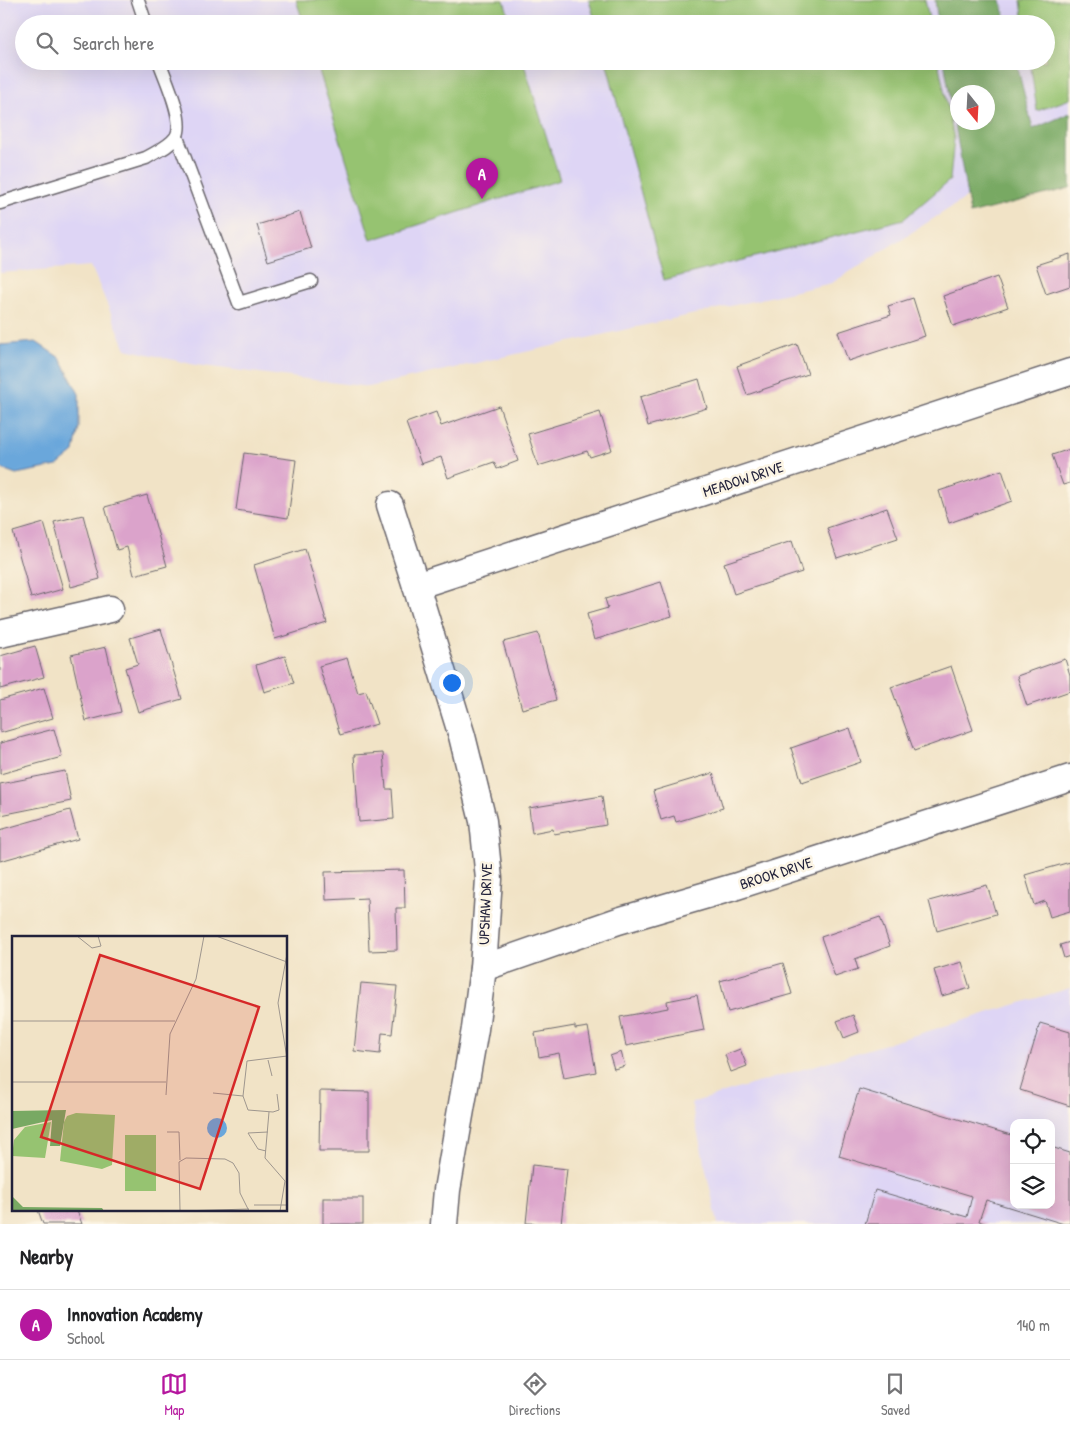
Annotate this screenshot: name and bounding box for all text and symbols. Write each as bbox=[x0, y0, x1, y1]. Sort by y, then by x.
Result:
search box bbox=[15, 15, 1055, 70]
icon: search bbox=[33, 29, 61, 57]
text: Search here bbox=[73, 30, 154, 56]
north arrow bbox=[950, 85, 995, 130]
pin: A bbox=[466, 158, 498, 199]
street label: MEADOW DRIVE bbox=[700, 456, 786, 502]
your location bbox=[439, 670, 465, 696]
street label: BROOK DRIVE bbox=[737, 851, 815, 895]
street label: UPSHAW DRIVE bbox=[473, 862, 497, 945]
inset map bbox=[12, 936, 288, 1212]
map controls bbox=[1010, 1119, 1055, 1209]
button: locate bbox=[1010, 1119, 1055, 1164]
button: layers bbox=[1010, 1164, 1055, 1209]
text: Nearby bbox=[20, 1242, 73, 1271]
text: Innovation Academy bbox=[67, 1301, 203, 1327]
text: A bbox=[32, 1314, 40, 1336]
text: 140 m bbox=[1016, 1314, 1050, 1336]
text: School bbox=[67, 1327, 104, 1349]
tab: Map bbox=[160, 1370, 188, 1419]
tab: Directions bbox=[509, 1370, 560, 1419]
tab: Saved bbox=[881, 1370, 910, 1419]

